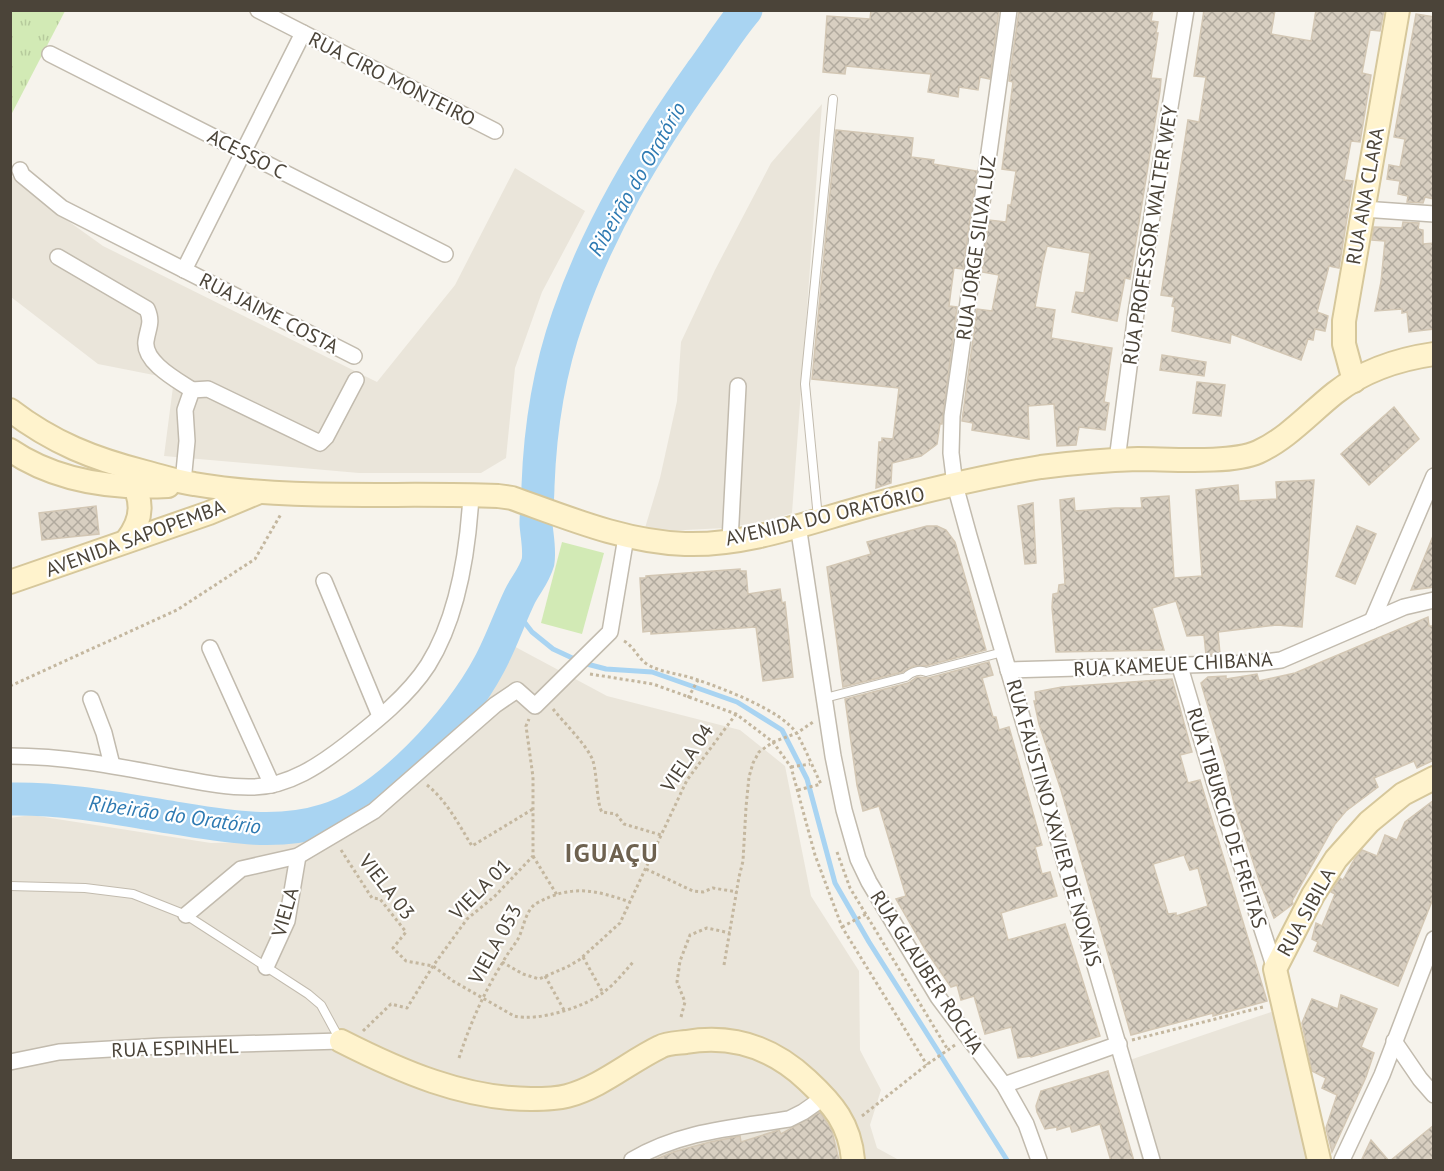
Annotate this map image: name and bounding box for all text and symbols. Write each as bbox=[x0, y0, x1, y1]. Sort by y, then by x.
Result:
street label: RUA CIRO MONTEIRO bbox=[304, 26, 480, 132]
water label: Ribeirão do Oratório bbox=[581, 97, 692, 261]
street label: RUA PROFESSOR WALTER WEY bbox=[1117, 102, 1184, 367]
street label: ACESSO C bbox=[203, 123, 291, 185]
street label: RUA ANA CLARA bbox=[1340, 125, 1390, 266]
street label: RUA JORGE SILVA LUZ bbox=[950, 154, 1002, 342]
street label: RUA JAIME COSTA bbox=[195, 267, 343, 359]
street label: AVENIDA DO ORATÓRIO bbox=[723, 480, 927, 552]
street label: AVENIDA SAPOPEMBA bbox=[42, 493, 228, 583]
street label: RUA KAMEUE CHIBANA bbox=[1073, 646, 1273, 682]
street label: RUA FAUSTINO XAVIER DE NOVAIS bbox=[1000, 676, 1108, 970]
street label: RUA TIBURCIO DE FREITAS bbox=[1181, 704, 1273, 932]
street label: VIELA 04 bbox=[654, 719, 719, 798]
water label: Ribeirão do Oratório bbox=[87, 789, 263, 840]
district label: IGUAÇU bbox=[565, 836, 659, 869]
street label: VIELA 03 bbox=[353, 848, 421, 925]
street label: VIELA 01 bbox=[443, 853, 516, 926]
street label: RUA SIBILA bbox=[1271, 863, 1341, 961]
street label: VIELA bbox=[265, 884, 304, 941]
street label: RUA GLAUBER ROCHA bbox=[864, 885, 990, 1059]
street label: VIELA 053 bbox=[462, 900, 528, 989]
street label: RUA ESPINHEL bbox=[111, 1033, 239, 1063]

